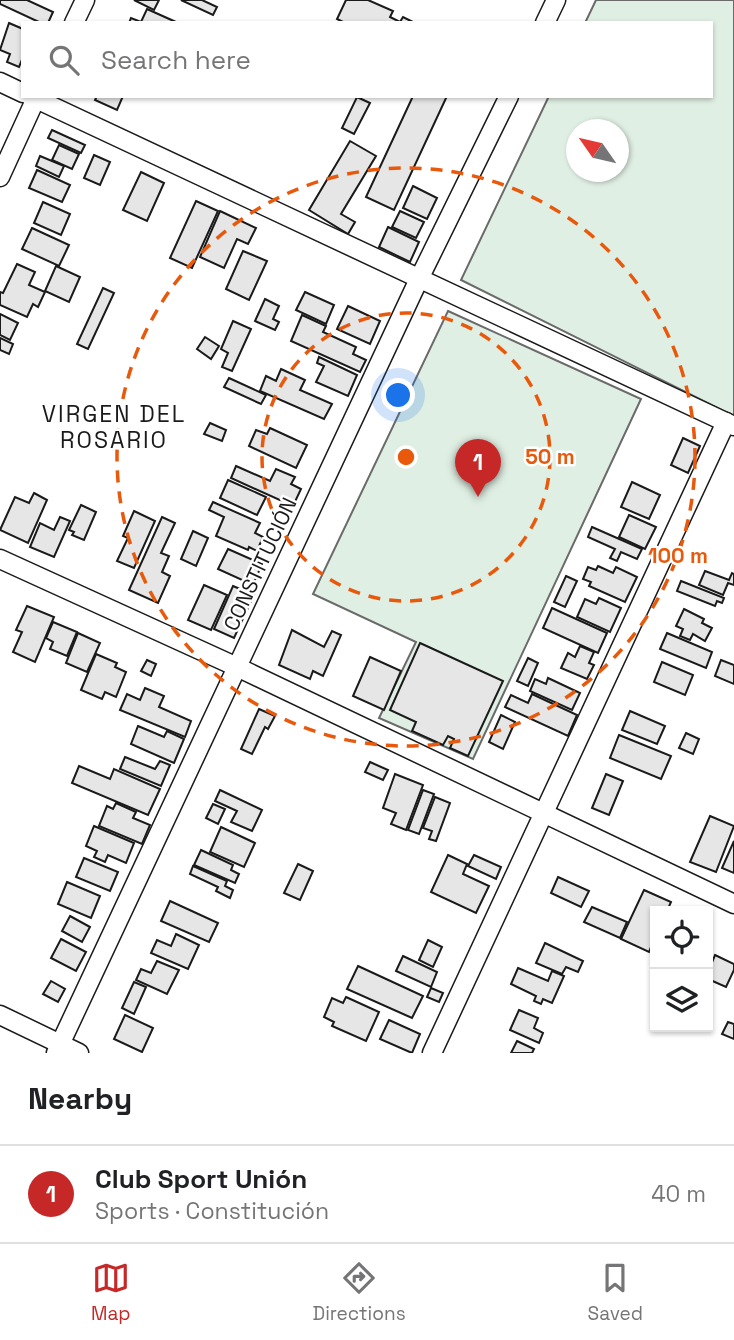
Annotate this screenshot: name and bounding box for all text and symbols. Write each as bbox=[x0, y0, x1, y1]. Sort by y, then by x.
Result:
search box bbox=[21, 21, 713, 98]
icon: search bbox=[45, 41, 83, 79]
text: Search here bbox=[101, 43, 251, 77]
north arrow bbox=[566, 119, 629, 182]
your location bbox=[381, 378, 415, 412]
district label: VIRGEN DEL ROSARIO bbox=[42, 399, 186, 455]
pin: 1 bbox=[455, 439, 501, 497]
text: 50 m bbox=[525, 443, 575, 470]
centre of rings bbox=[394, 445, 418, 469]
street label: CONSTITUCIÓN bbox=[217, 493, 303, 635]
text: 100 m bbox=[648, 542, 708, 569]
map controls bbox=[650, 906, 713, 1032]
button: locate bbox=[650, 906, 713, 969]
button: layers bbox=[650, 969, 713, 1032]
text: Nearby bbox=[28, 1079, 132, 1118]
text: Club Sport Unión bbox=[95, 1162, 307, 1196]
text: 1 bbox=[46, 1179, 56, 1209]
text: 40 m bbox=[651, 1179, 706, 1209]
text: Sports · Constitución bbox=[95, 1196, 329, 1226]
tab: Map bbox=[91, 1259, 131, 1326]
tab: Directions bbox=[313, 1259, 406, 1326]
tab: Saved bbox=[588, 1259, 643, 1326]

